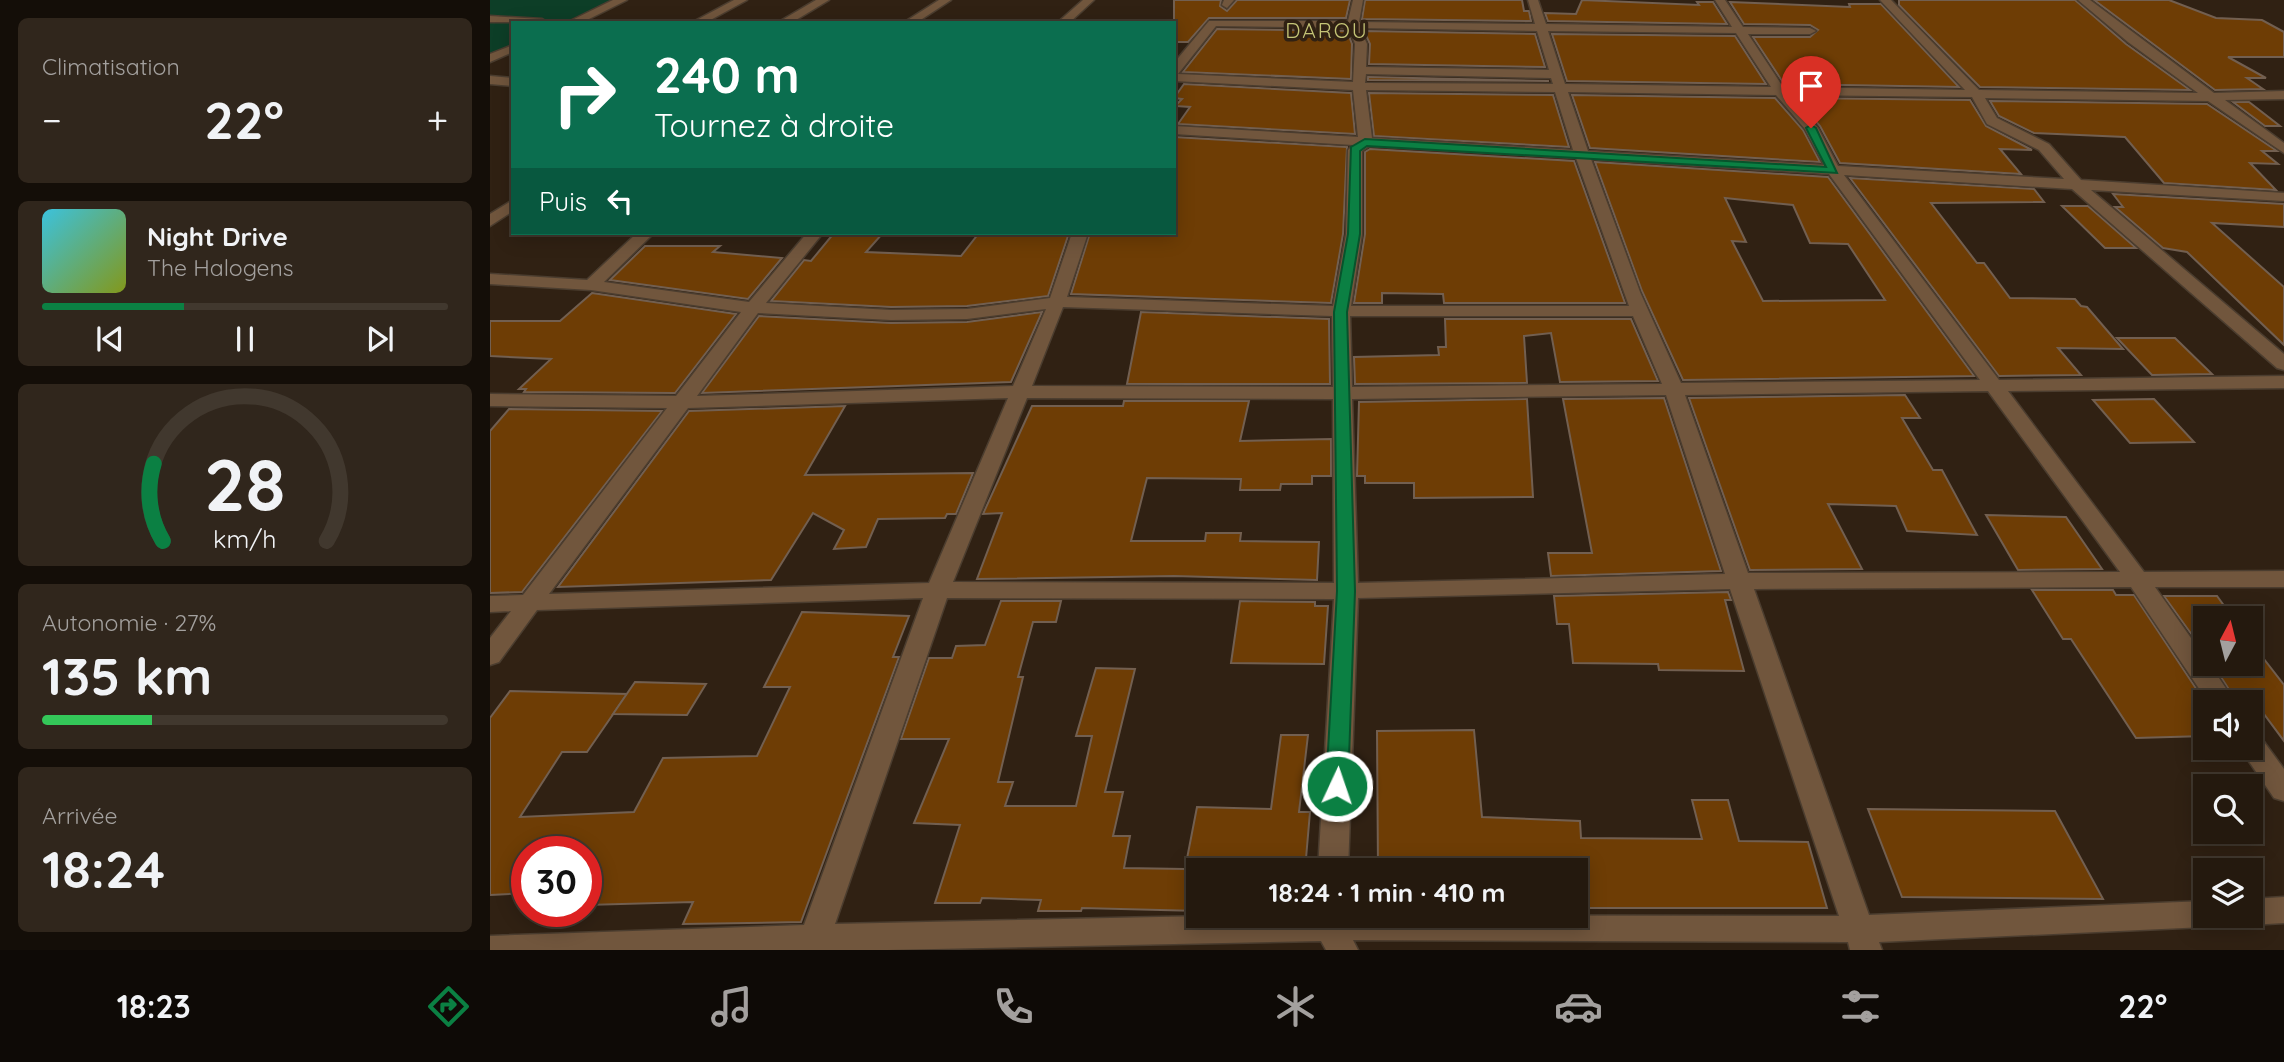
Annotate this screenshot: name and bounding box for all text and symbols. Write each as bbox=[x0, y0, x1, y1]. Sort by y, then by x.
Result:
district label: DAROU bbox=[1285, 17, 1369, 43]
text: 240 m bbox=[654, 44, 800, 105]
icon: right bbox=[539, 49, 630, 140]
text: Climatisation bbox=[42, 52, 180, 81]
pin bbox=[1781, 56, 1841, 128]
icon: arrive bbox=[1792, 67, 1830, 105]
text: 22° bbox=[204, 87, 284, 152]
text: − bbox=[42, 96, 62, 144]
text: + bbox=[427, 96, 448, 144]
text: Tournez à droite bbox=[654, 105, 894, 145]
icon: left bbox=[601, 182, 639, 220]
text: Puis bbox=[539, 185, 587, 218]
text: Night Drive bbox=[147, 220, 288, 253]
text: The Halogens bbox=[147, 253, 294, 282]
icon: previous bbox=[91, 320, 129, 358]
icon: pause bbox=[226, 320, 264, 358]
icon: next bbox=[361, 320, 399, 358]
text: 28 bbox=[204, 438, 286, 529]
text: km/h bbox=[213, 523, 277, 554]
north arrow bbox=[2193, 606, 2263, 676]
map controls bbox=[2193, 606, 2263, 928]
text: Autonomie · 27% bbox=[42, 608, 216, 637]
text: 135 km bbox=[42, 643, 212, 708]
button: sound bbox=[2193, 690, 2263, 760]
position arrow bbox=[1300, 749, 1374, 823]
button: search bbox=[2193, 774, 2263, 844]
text: Arrivée bbox=[42, 801, 118, 830]
text: 18:24 bbox=[42, 836, 165, 901]
speed limit sign: 30 bbox=[511, 836, 602, 927]
button: layers bbox=[2193, 858, 2263, 928]
text: 18:24 · 1 min · 410 m bbox=[1268, 876, 1506, 909]
icon: directions bbox=[424, 982, 473, 1031]
icon: music bbox=[707, 982, 756, 1031]
icon: phone bbox=[989, 982, 1038, 1031]
icon: climate bbox=[1271, 982, 1320, 1031]
icon: car bbox=[1554, 982, 1603, 1031]
icon: filters bbox=[1836, 982, 1885, 1031]
text: 18:23 bbox=[117, 986, 191, 1026]
text: 22° bbox=[2118, 986, 2167, 1026]

